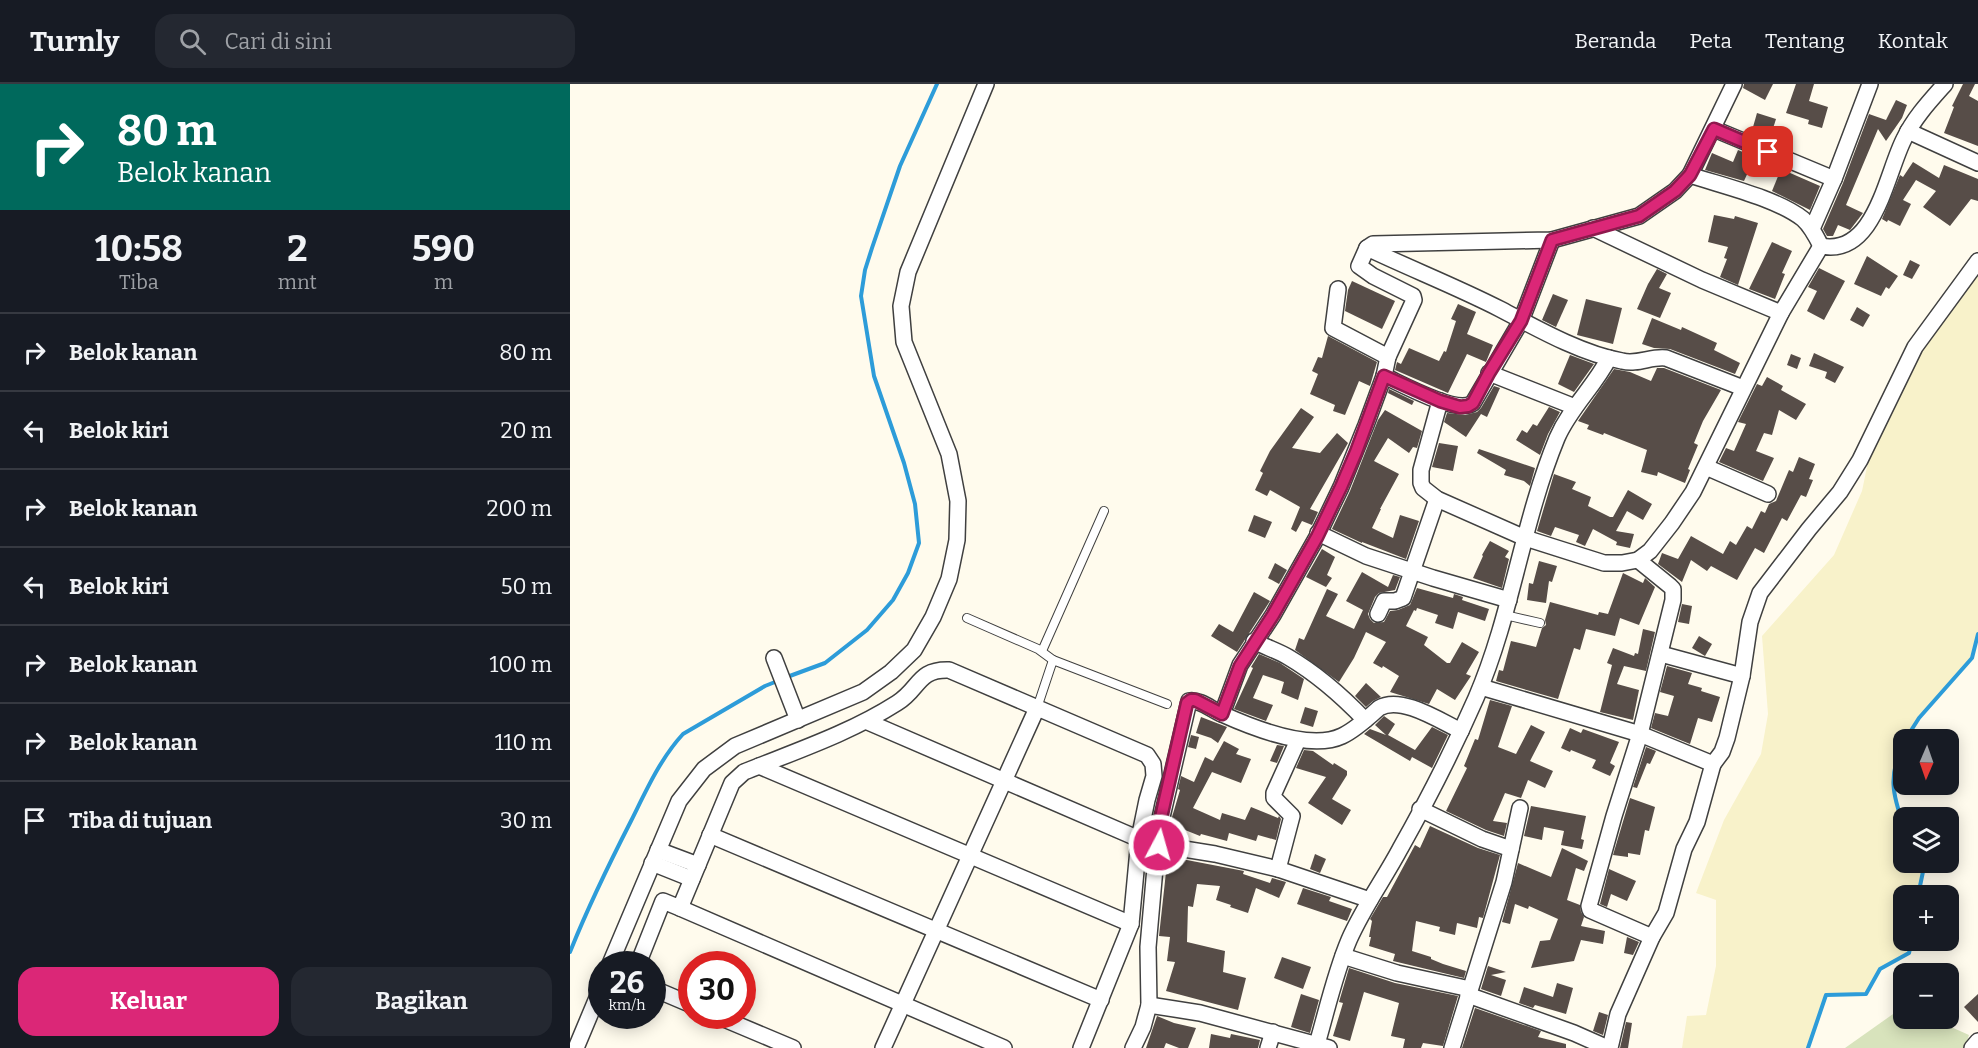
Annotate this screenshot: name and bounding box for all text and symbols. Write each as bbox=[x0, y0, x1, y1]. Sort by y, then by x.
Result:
search box bbox=[155, 14, 575, 68]
text: Turnly bbox=[30, 25, 119, 58]
icon: search bbox=[176, 25, 209, 58]
text: Cari di sini bbox=[224, 28, 332, 55]
text: Beranda bbox=[1575, 28, 1656, 54]
text: Peta bbox=[1689, 28, 1732, 54]
text: Tentang bbox=[1765, 28, 1845, 54]
text: Kontak bbox=[1878, 28, 1948, 54]
text: 80 m bbox=[117, 106, 217, 156]
icon: right bbox=[18, 108, 96, 186]
pin bbox=[1742, 126, 1793, 177]
icon: arrive bbox=[1751, 135, 1784, 168]
text: Belok kanan bbox=[117, 157, 271, 189]
text: 10:58 bbox=[95, 227, 183, 271]
text: 2 bbox=[287, 227, 307, 271]
text: 590 bbox=[412, 227, 475, 271]
text: Tiba bbox=[119, 270, 159, 294]
text: mnt bbox=[278, 270, 317, 294]
text: m bbox=[434, 270, 453, 294]
icon: right bbox=[18, 336, 51, 369]
text: Belok kanan bbox=[69, 339, 197, 366]
text: 80 m bbox=[499, 339, 552, 366]
icon: left bbox=[18, 414, 51, 447]
text: Belok kiri bbox=[69, 417, 169, 444]
text: 20 m bbox=[501, 417, 552, 444]
icon: right bbox=[18, 492, 51, 525]
text: Belok kanan bbox=[69, 495, 197, 522]
text: 200 m bbox=[486, 495, 552, 522]
icon: left bbox=[18, 570, 51, 603]
text: Belok kiri bbox=[69, 573, 169, 600]
text: 50 m bbox=[501, 573, 552, 600]
icon: right bbox=[18, 648, 51, 681]
text: Belok kanan bbox=[69, 651, 197, 678]
text: 100 m bbox=[489, 651, 552, 678]
icon: right bbox=[18, 726, 51, 759]
text: Belok kanan bbox=[69, 729, 197, 756]
text: 110 m bbox=[495, 729, 552, 756]
north arrow bbox=[1893, 729, 1959, 795]
map controls bbox=[1893, 729, 1959, 1029]
icon: arrive bbox=[18, 804, 51, 837]
text: Tiba di tujuan bbox=[69, 807, 212, 834]
text: 30 m bbox=[500, 807, 552, 834]
button: layers bbox=[1893, 807, 1959, 873]
position arrow bbox=[1127, 813, 1191, 877]
button: + bbox=[1893, 885, 1959, 951]
speed limit sign: 30 bbox=[678, 951, 756, 1029]
button: − bbox=[1893, 963, 1959, 1029]
text: 26 bbox=[610, 965, 644, 1001]
button: Keluar bbox=[18, 967, 279, 1036]
button: Bagikan bbox=[291, 967, 552, 1036]
text: km/h bbox=[608, 996, 646, 1014]

